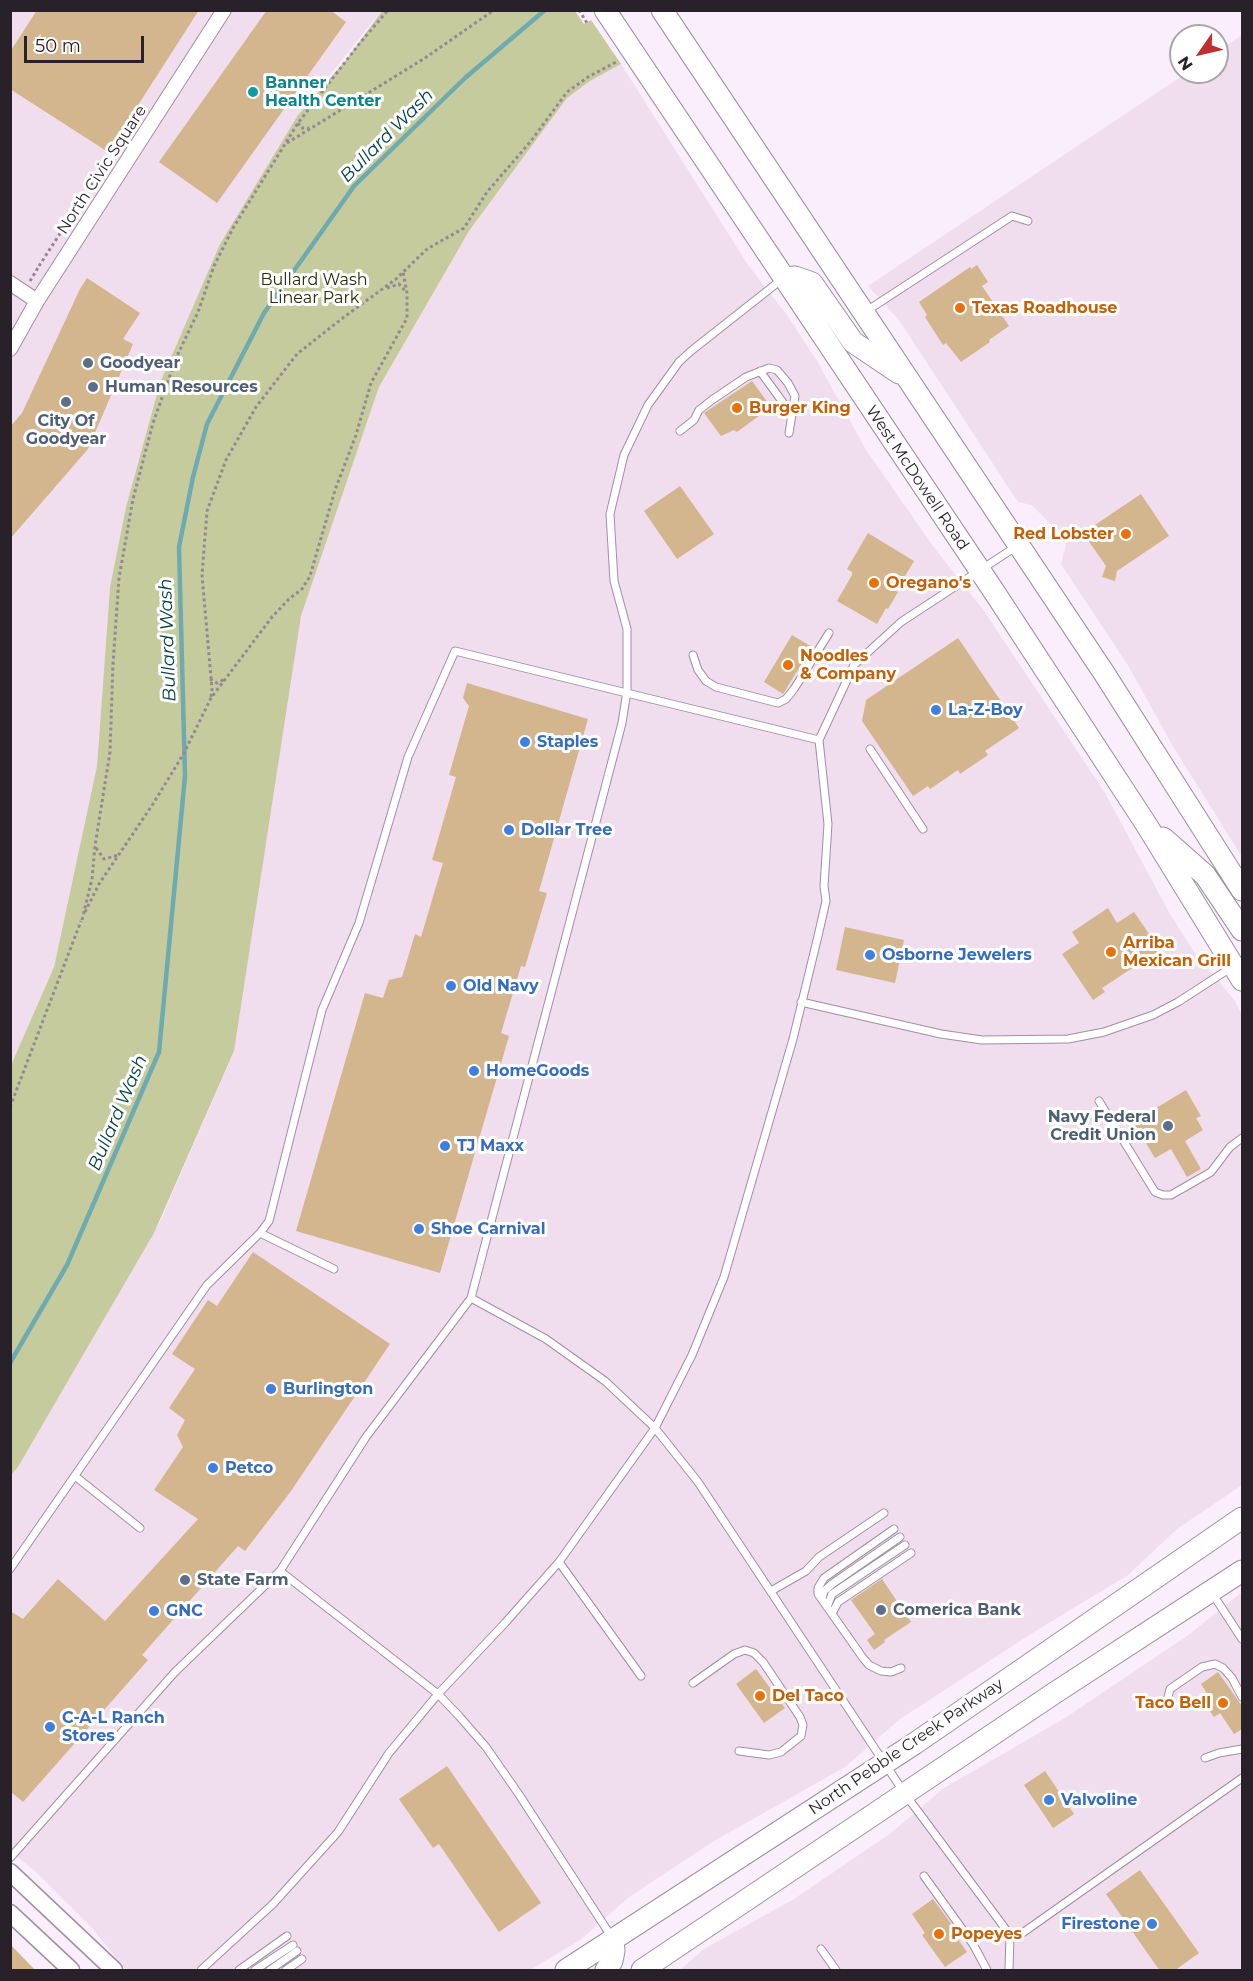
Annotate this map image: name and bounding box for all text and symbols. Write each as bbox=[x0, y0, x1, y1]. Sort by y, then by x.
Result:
scale bar bbox=[27, 24, 147, 62]
north arrow bbox=[1169, 24, 1229, 84]
text: 50 m bbox=[35, 35, 81, 57]
text: N bbox=[1174, 53, 1197, 74]
place label: Banner Health Center bbox=[265, 73, 381, 111]
marker: Banner Health Center bbox=[246, 85, 260, 99]
water label: Bullard Wash bbox=[336, 85, 438, 187]
street label: North Civic Square bbox=[53, 102, 151, 238]
park label: Bullard Wash Linear Park bbox=[260, 270, 368, 308]
place label: Texas Roadhouse bbox=[972, 298, 1117, 318]
marker: Texas Roadhouse bbox=[953, 301, 967, 315]
place label: Goodyear bbox=[100, 353, 180, 373]
marker: Goodyear bbox=[81, 356, 95, 370]
place label: Human Resources bbox=[105, 377, 258, 397]
marker: Human Resources bbox=[86, 380, 100, 394]
marker: City Of Goodyear bbox=[59, 395, 73, 409]
place label: Burger King bbox=[749, 398, 851, 418]
marker: Burger King bbox=[730, 401, 744, 415]
street label: West McDowell Road bbox=[861, 402, 973, 554]
place label: City Of Goodyear bbox=[26, 411, 106, 449]
place label: Red Lobster bbox=[1013, 524, 1114, 544]
marker: Red Lobster bbox=[1119, 527, 1133, 541]
place label: Oregano's bbox=[886, 573, 971, 593]
marker: Oregano's bbox=[867, 576, 881, 590]
water label: Bullard Wash bbox=[155, 578, 181, 702]
place label: Noodles & Company bbox=[800, 646, 896, 684]
marker: Noodles & Company bbox=[781, 658, 795, 672]
place label: La-Z-Boy bbox=[948, 700, 1023, 720]
marker: La-Z-Boy bbox=[929, 703, 943, 717]
place label: Staples bbox=[537, 732, 598, 752]
marker: Staples bbox=[518, 735, 532, 749]
place label: Dollar Tree bbox=[521, 820, 612, 840]
marker: Dollar Tree bbox=[502, 823, 516, 837]
place label: Arriba Mexican Grill bbox=[1123, 933, 1231, 971]
place label: Osborne Jewelers bbox=[882, 945, 1032, 965]
marker: Arriba Mexican Grill bbox=[1104, 945, 1118, 959]
marker: Osborne Jewelers bbox=[863, 948, 877, 962]
place label: Old Navy bbox=[463, 976, 538, 996]
marker: Old Navy bbox=[444, 979, 458, 993]
water label: Bullard Wash bbox=[84, 1052, 152, 1174]
place label: HomeGoods bbox=[486, 1061, 589, 1081]
marker: HomeGoods bbox=[467, 1064, 481, 1078]
place label: Navy Federal Credit Union bbox=[1048, 1107, 1156, 1145]
marker: Navy Federal Credit Union bbox=[1161, 1119, 1175, 1133]
place label: TJ Maxx bbox=[457, 1136, 524, 1156]
marker: TJ Maxx bbox=[438, 1139, 452, 1153]
place label: Shoe Carnival bbox=[431, 1219, 545, 1239]
marker: Shoe Carnival bbox=[412, 1222, 426, 1236]
place label: Burlington bbox=[283, 1379, 373, 1399]
marker: Burlington bbox=[264, 1382, 278, 1396]
place label: Petco bbox=[225, 1458, 273, 1478]
marker: Petco bbox=[206, 1461, 220, 1475]
place label: State Farm bbox=[197, 1570, 289, 1590]
marker: State Farm bbox=[178, 1573, 192, 1587]
place label: Comerica Bank bbox=[893, 1600, 1021, 1620]
place label: GNC bbox=[166, 1601, 203, 1621]
marker: Comerica Bank bbox=[874, 1603, 888, 1617]
marker: GNC bbox=[147, 1604, 161, 1618]
street label: North Pebble Creek Parkway bbox=[805, 1675, 1007, 1819]
place label: Del Taco bbox=[772, 1686, 844, 1706]
marker: Del Taco bbox=[753, 1689, 767, 1703]
place label: Taco Bell bbox=[1135, 1693, 1211, 1713]
marker: Taco Bell bbox=[1216, 1696, 1230, 1710]
place label: C-A-L Ranch Stores bbox=[62, 1708, 165, 1746]
marker: C-A-L Ranch Stores bbox=[43, 1720, 57, 1734]
place label: Valvoline bbox=[1061, 1790, 1137, 1810]
marker: Valvoline bbox=[1042, 1793, 1056, 1807]
place label: Firestone bbox=[1061, 1914, 1140, 1934]
marker: Firestone bbox=[1145, 1917, 1159, 1931]
place label: Popeyes bbox=[951, 1924, 1022, 1944]
marker: Popeyes bbox=[932, 1927, 946, 1941]

